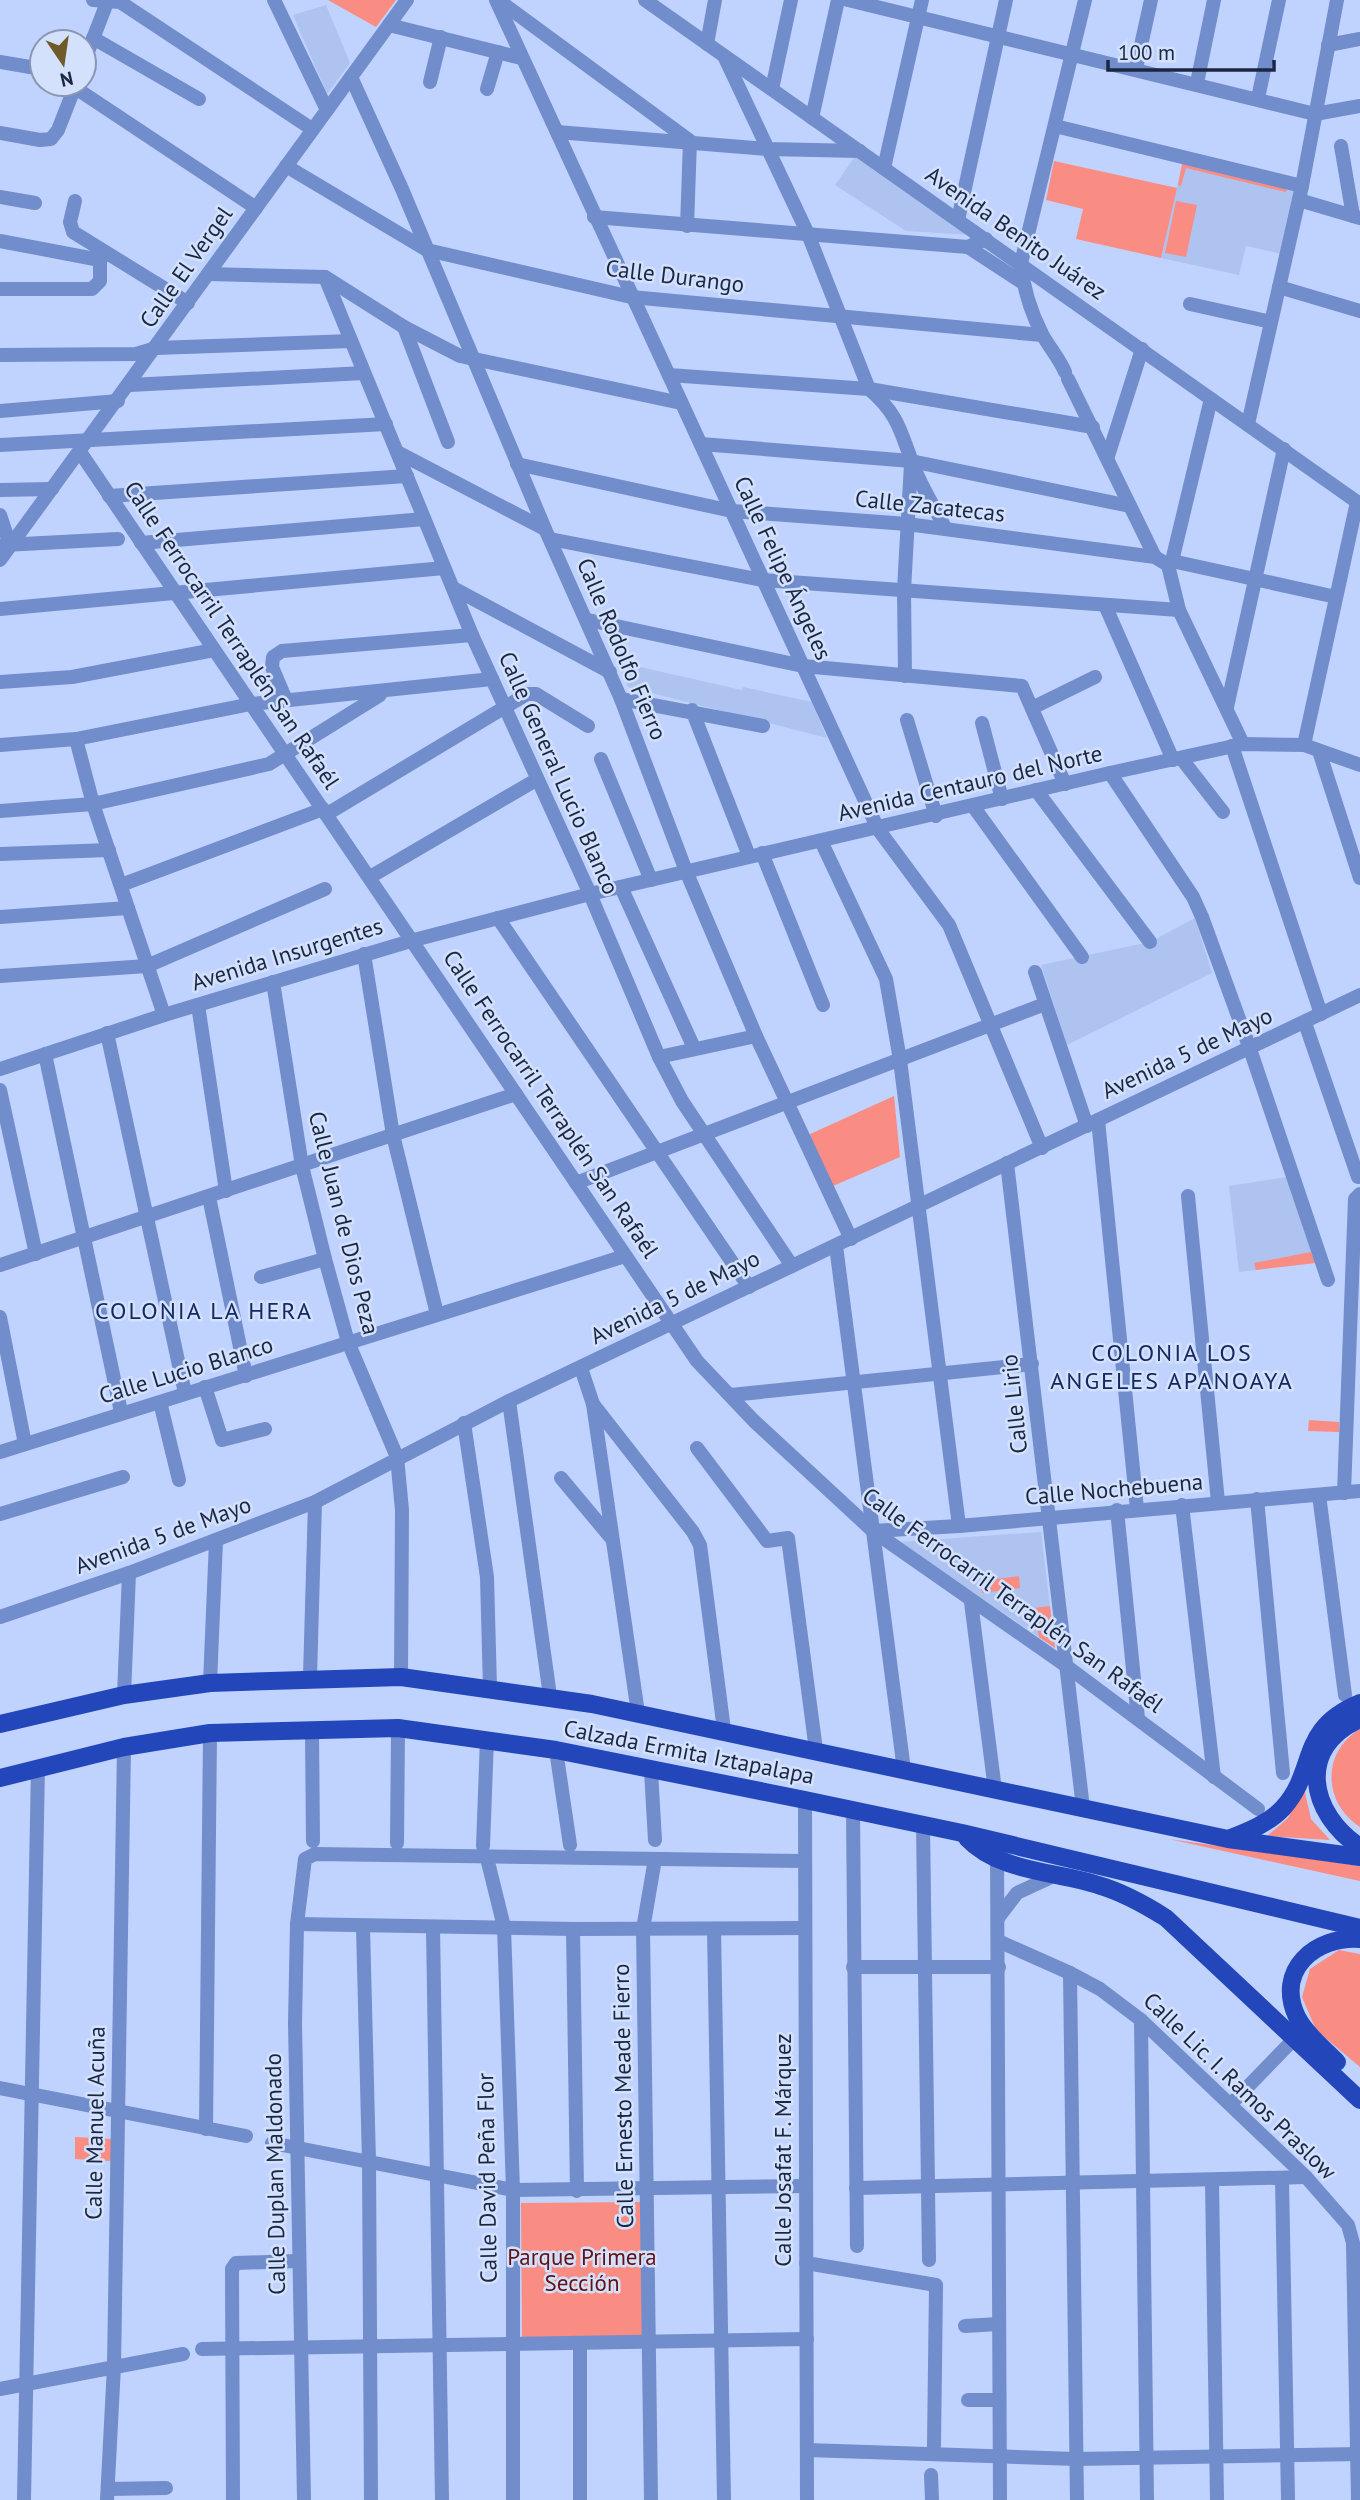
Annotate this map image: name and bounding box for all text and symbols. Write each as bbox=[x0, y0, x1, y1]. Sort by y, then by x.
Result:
north arrow bbox=[28, 28, 98, 98]
scale bar bbox=[1108, 28, 1274, 72]
text: 100 m bbox=[1118, 39, 1175, 66]
text: N bbox=[58, 66, 76, 93]
street label: Avenida Benito Juárez bbox=[920, 159, 1112, 306]
street label: Calle El Vergel bbox=[133, 200, 238, 333]
street label: Calle Durango bbox=[604, 253, 746, 298]
street label: Calle Felipe Ángeles bbox=[728, 471, 839, 664]
street label: Calle Ferrocarril Terraplén San Rafaél bbox=[118, 475, 347, 794]
street label: Calle Zacatecas bbox=[854, 483, 1006, 528]
street label: Calle Rodolfo Fierro bbox=[571, 553, 674, 744]
street label: Calle General Lucio Blanco bbox=[493, 647, 626, 899]
street label: Avenida Centauro del Norte bbox=[835, 738, 1105, 827]
street label: Avenida Insurgentes bbox=[188, 911, 386, 996]
street label: Calle Ferrocarril Terraplén San Rafaél bbox=[437, 944, 666, 1263]
street label: Avenida 5 de Mayo bbox=[1097, 1000, 1277, 1105]
street label: Calle Juan de Dios Peza bbox=[303, 1108, 386, 1338]
street label: Avenida 5 de Mayo bbox=[585, 1243, 764, 1350]
district label: COLONIA LA HERA bbox=[95, 1295, 313, 1326]
street label: Calle Lucio Blanco bbox=[95, 1329, 276, 1410]
district label: COLONIA LOS ANGELES APANOAYA bbox=[1050, 1337, 1294, 1396]
street label: Calle Lirio bbox=[994, 1353, 1033, 1455]
street label: Calle Nochebuena bbox=[1024, 1466, 1204, 1511]
street label: Calle Ferrocarril Terraplén San Rafaél bbox=[857, 1481, 1170, 1719]
street label: Avenida 5 de Mayo bbox=[71, 1489, 255, 1580]
street label: Calzada Ermita Iztapalapa bbox=[561, 1713, 817, 1790]
street label: Calle Ernesto Meade Fierro bbox=[606, 1963, 639, 2229]
street label: Calle Lic. I. Ramos Praslow bbox=[1138, 1986, 1343, 2186]
street label: Calle Manuel Acuña bbox=[78, 2026, 111, 2220]
street label: Calle Josafat F. Márquez bbox=[768, 2033, 797, 2267]
street label: Calle Duplan Maldonado bbox=[258, 2053, 291, 2295]
street label: Calle David Peña Flor bbox=[470, 2072, 503, 2283]
park label: Parque Primera Sección bbox=[507, 2242, 657, 2297]

